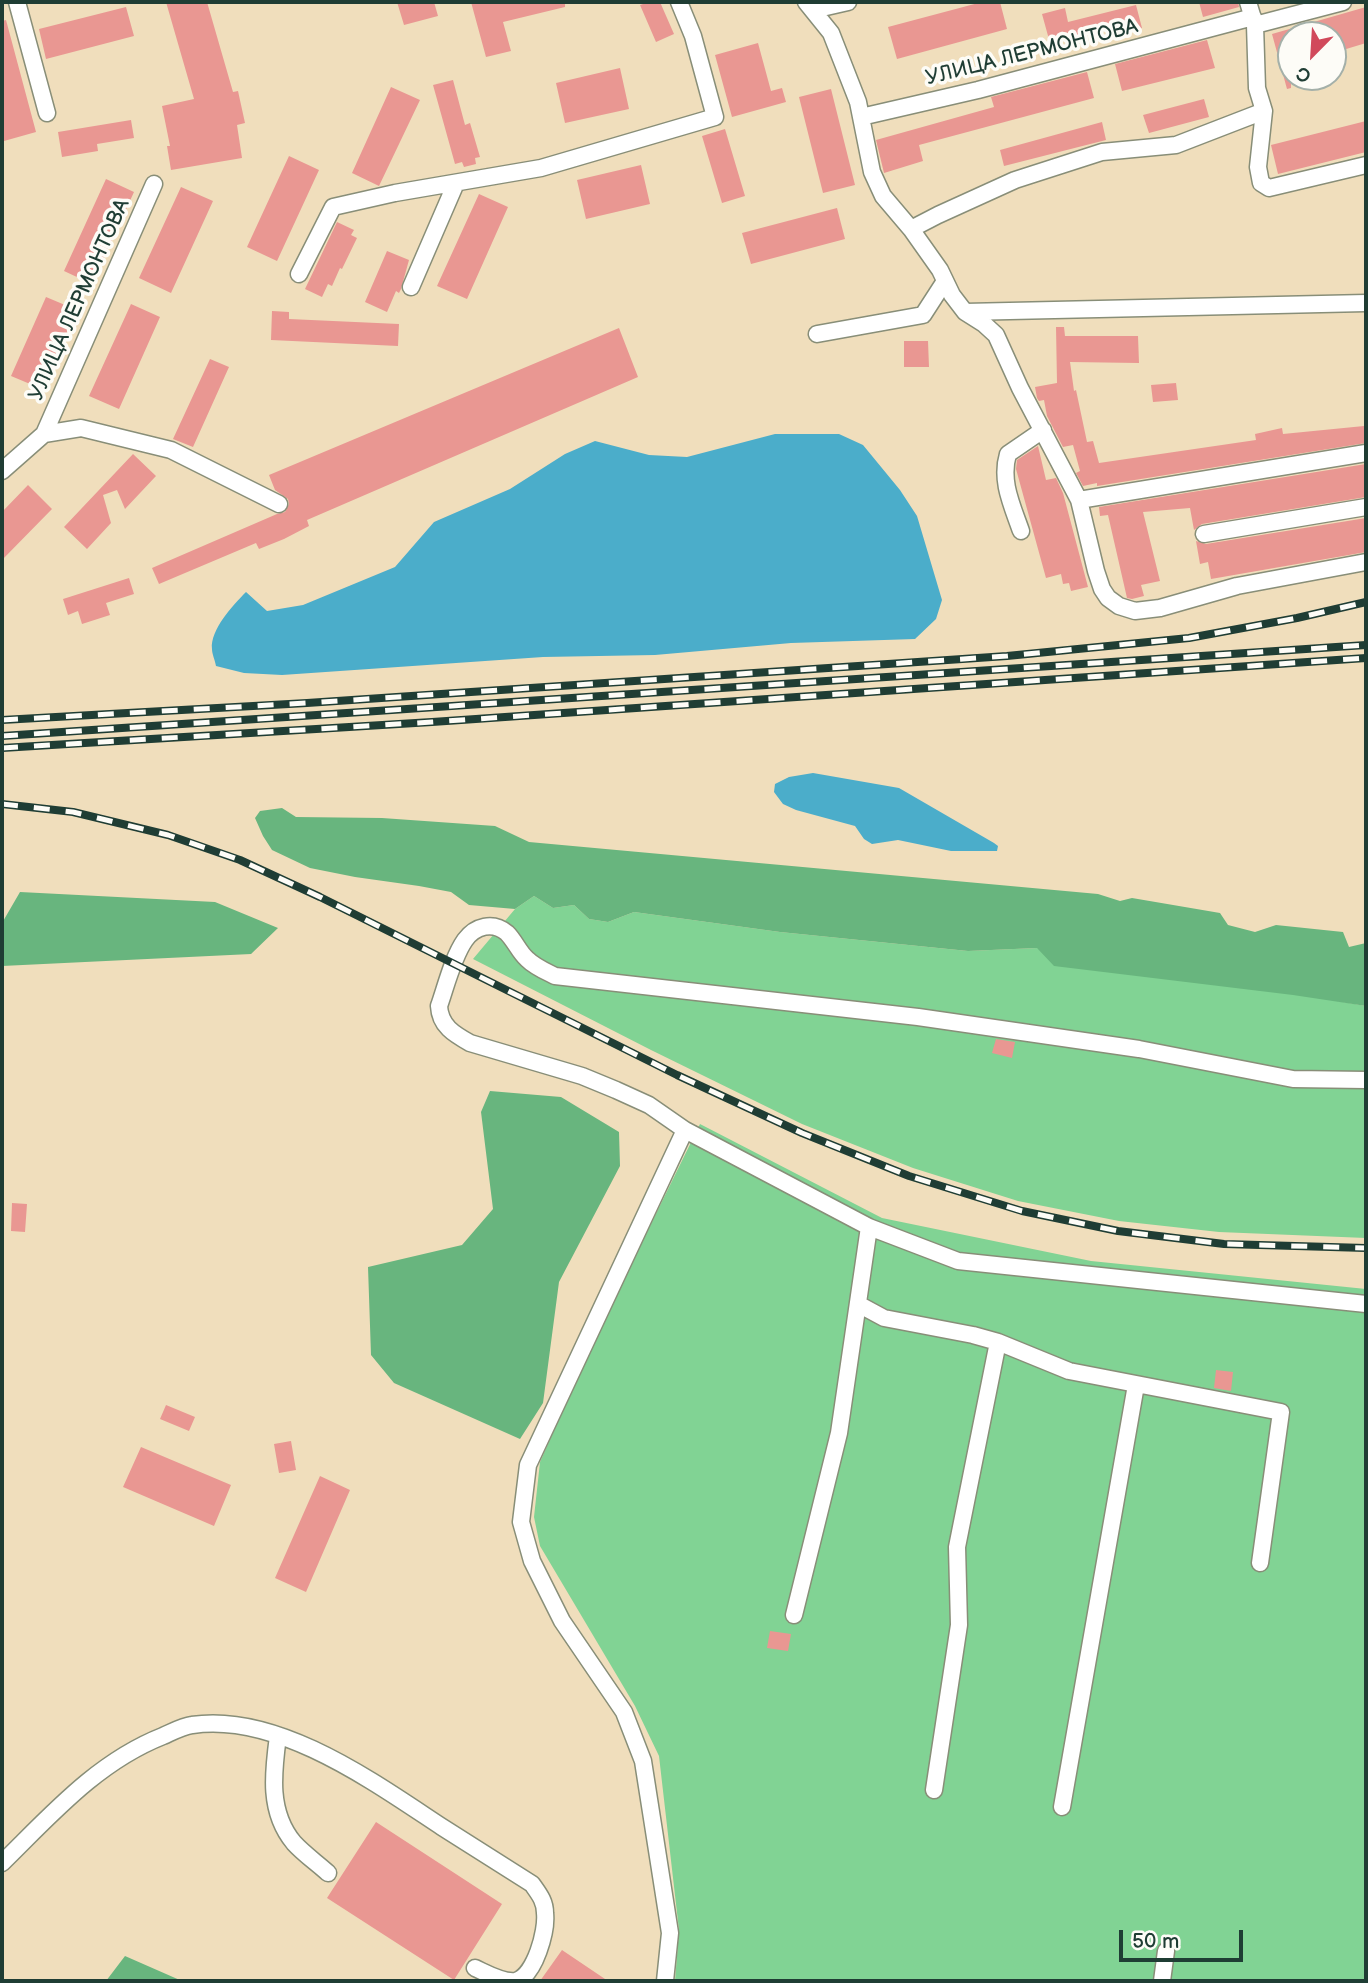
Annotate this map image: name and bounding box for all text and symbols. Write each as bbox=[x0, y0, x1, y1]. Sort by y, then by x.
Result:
street label: УЛИЦА ЛЕРМОНТОВА bbox=[923, 14, 1141, 92]
north arrow bbox=[1277, 21, 1347, 91]
text: С bbox=[1293, 61, 1315, 87]
street label: УЛИЦА ЛЕРМОНТОВА bbox=[24, 195, 136, 405]
scale bar bbox=[1123, 1916, 1247, 1960]
text: 50 m bbox=[1132, 1929, 1179, 1954]

